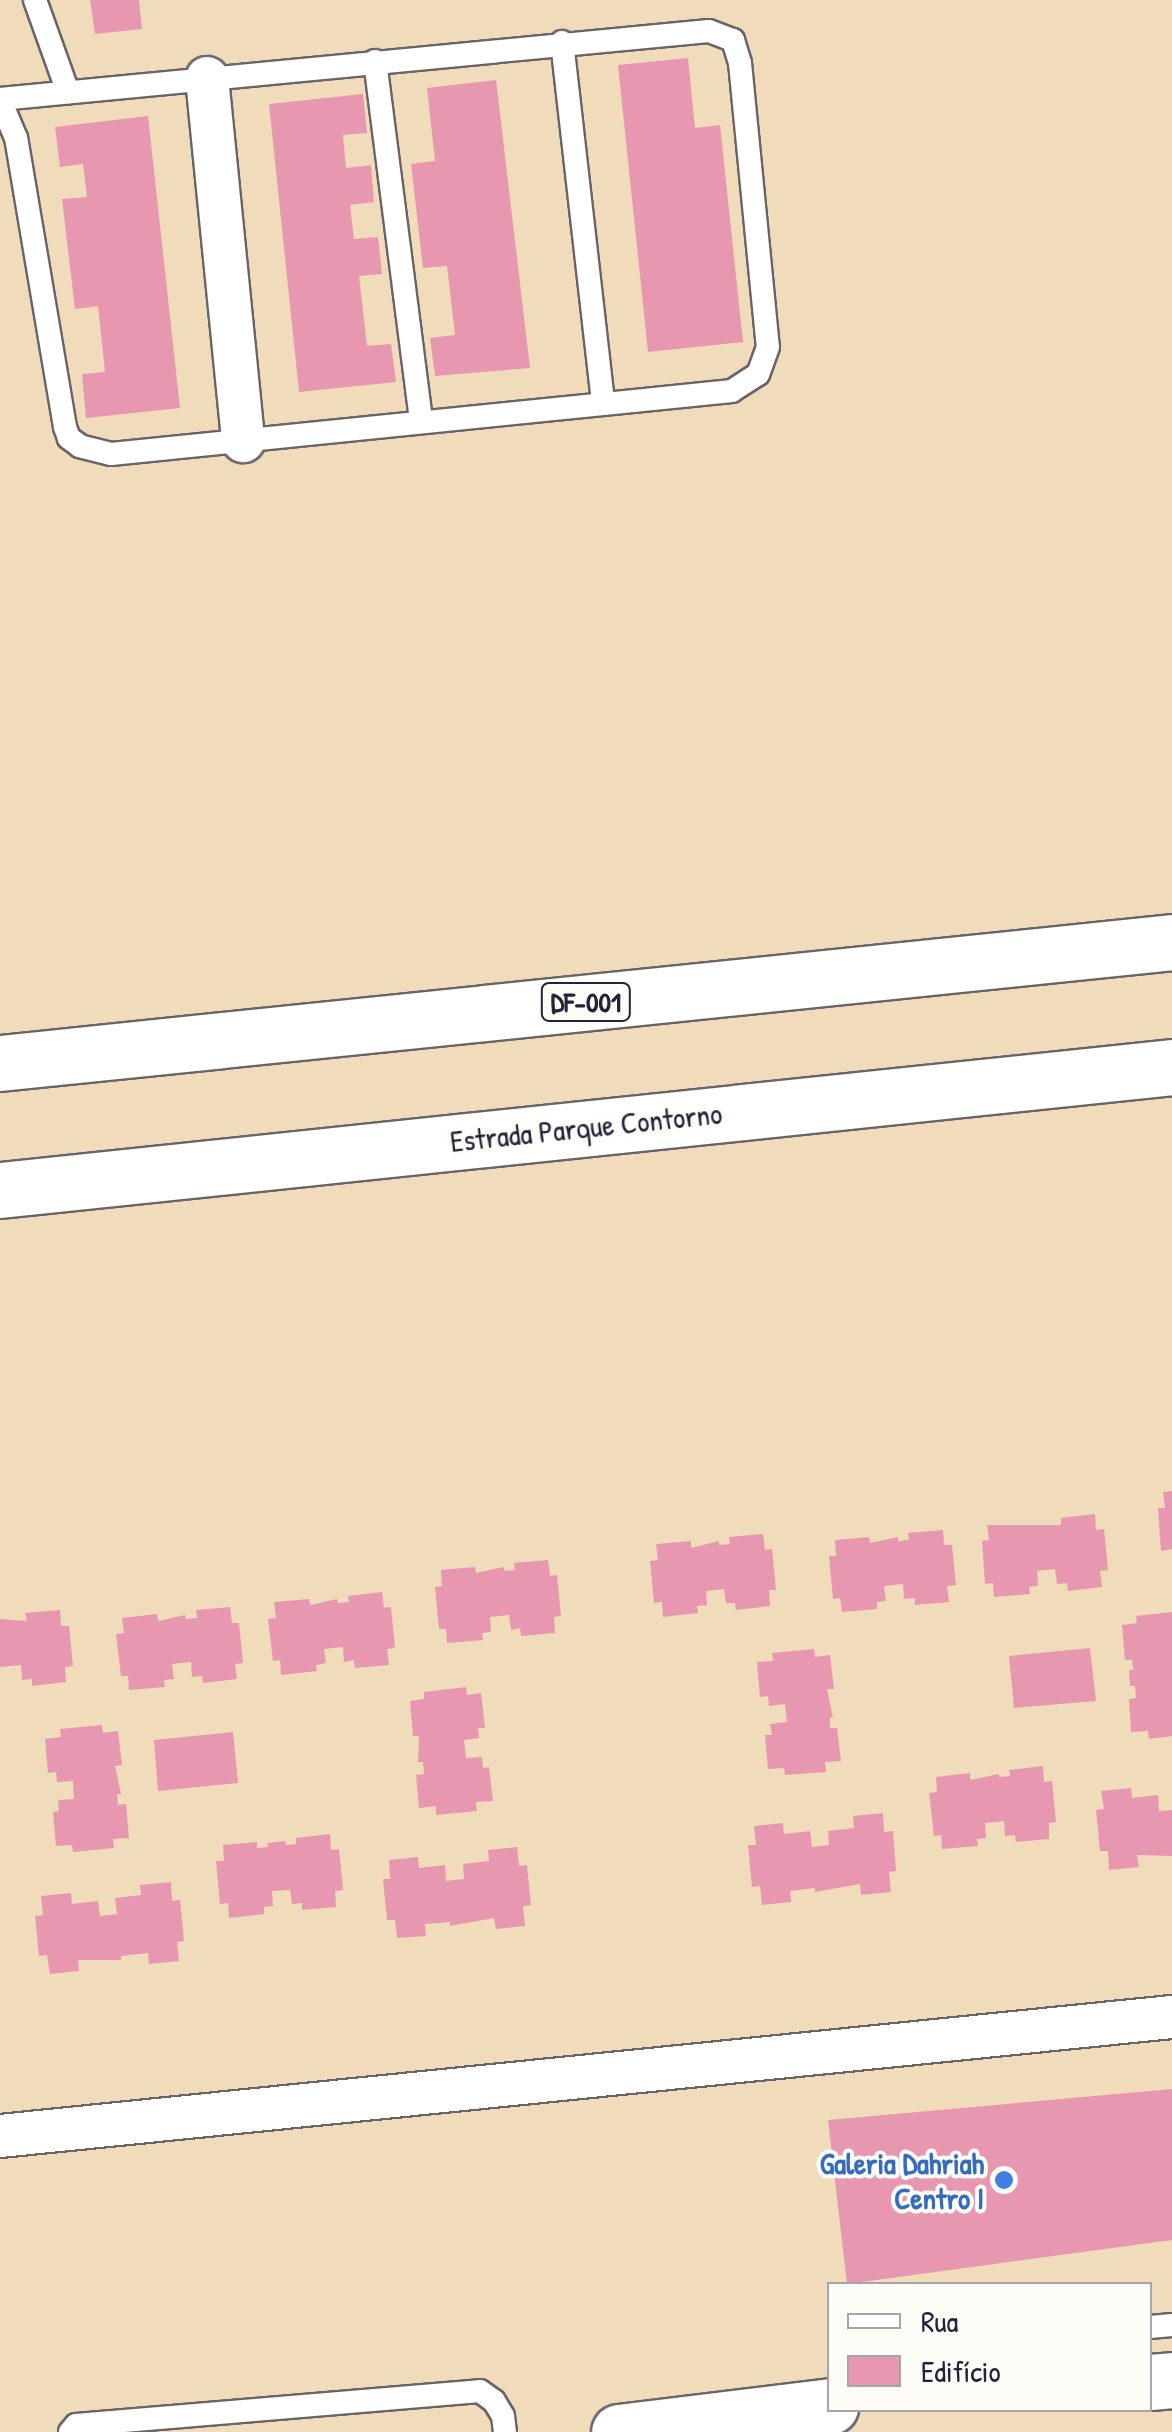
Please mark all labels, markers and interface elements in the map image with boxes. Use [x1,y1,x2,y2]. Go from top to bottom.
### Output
road number: DF-001 [538,979,634,1025]
street label: Estrada Parque Contorno [448,1095,724,1159]
place label: Galeria Dahriah Centro I [820,2145,984,2216]
marker: Galeria Dahriah Centro I [993,2169,1015,2191]
legend [827,2282,1152,2412]
text: Rua [921,2301,958,2341]
text: Edifício [921,2351,1001,2391]

